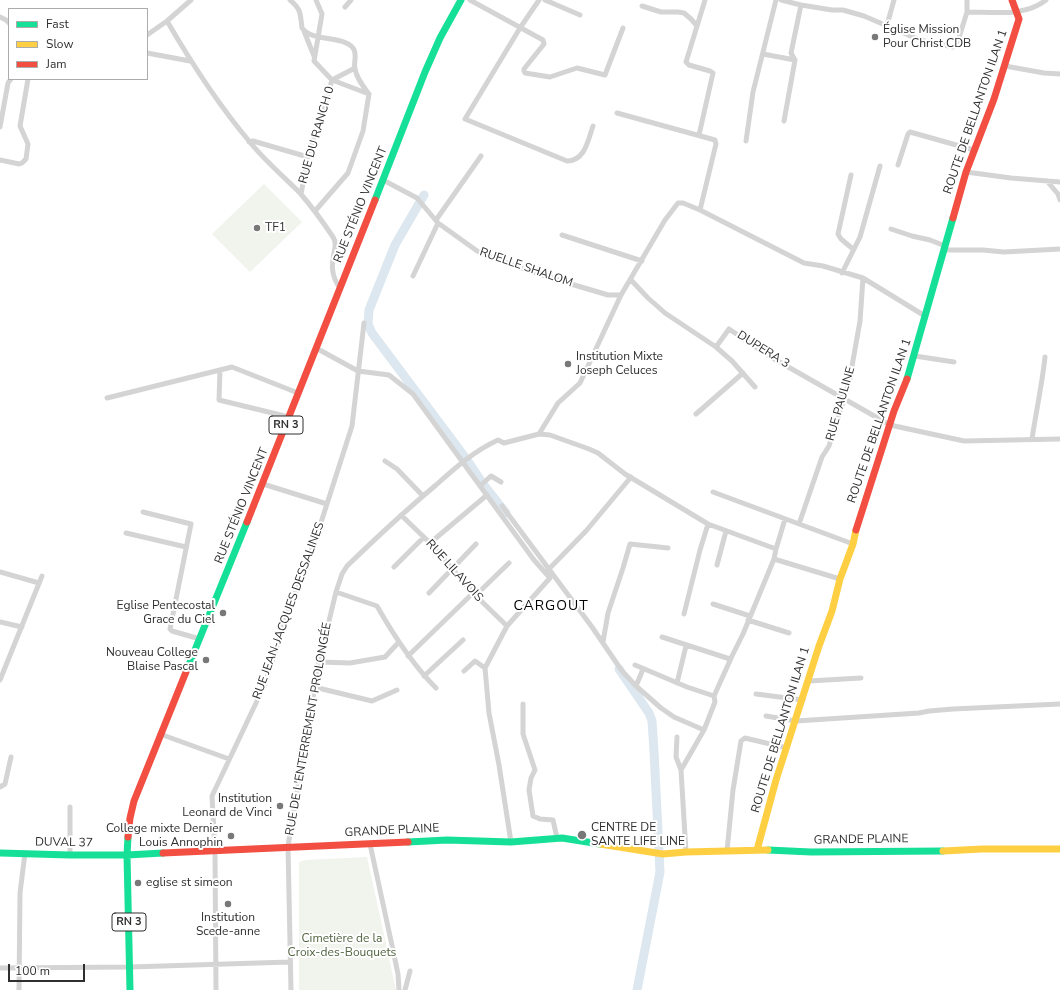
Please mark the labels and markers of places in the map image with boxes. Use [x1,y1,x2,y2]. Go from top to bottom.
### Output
place label: Église Mission Pour Christ CDB [883,23,971,51]
marker: Église Mission Pour Christ CDB [870,32,880,42]
place label: TF1 [265,221,286,235]
marker: TF1 [252,223,262,233]
place label: Institution Mixte Joseph Celuces [576,350,663,378]
marker: Institution Mixte Joseph Celuces [563,359,573,369]
place label: Eglise Pentecostal Grace du Ciel [116,599,215,627]
marker: Eglise Pentecostal Grace du Ciel [218,608,228,618]
place label: Nouveau College Blaise Pascal [106,646,198,674]
marker: Nouveau College Blaise Pascal [201,655,211,665]
place label: Institution Leonard de Vinci [182,792,272,820]
marker: Institution Leonard de Vinci [275,801,285,811]
place label: CENTRE DE SANTE LIFE LINE [591,821,685,849]
place label: College mixte Dernier Louis Annophin [106,822,223,850]
marker: CENTRE DE SANTE LIFE LINE [576,829,588,841]
marker: College mixte Dernier Louis Annophin [226,831,236,841]
place label: eglise st simeon [146,876,233,890]
marker: eglise st simeon [133,878,143,888]
marker: Institution Scede-anne [223,899,233,909]
place label: Institution Scede-anne [196,911,260,939]

